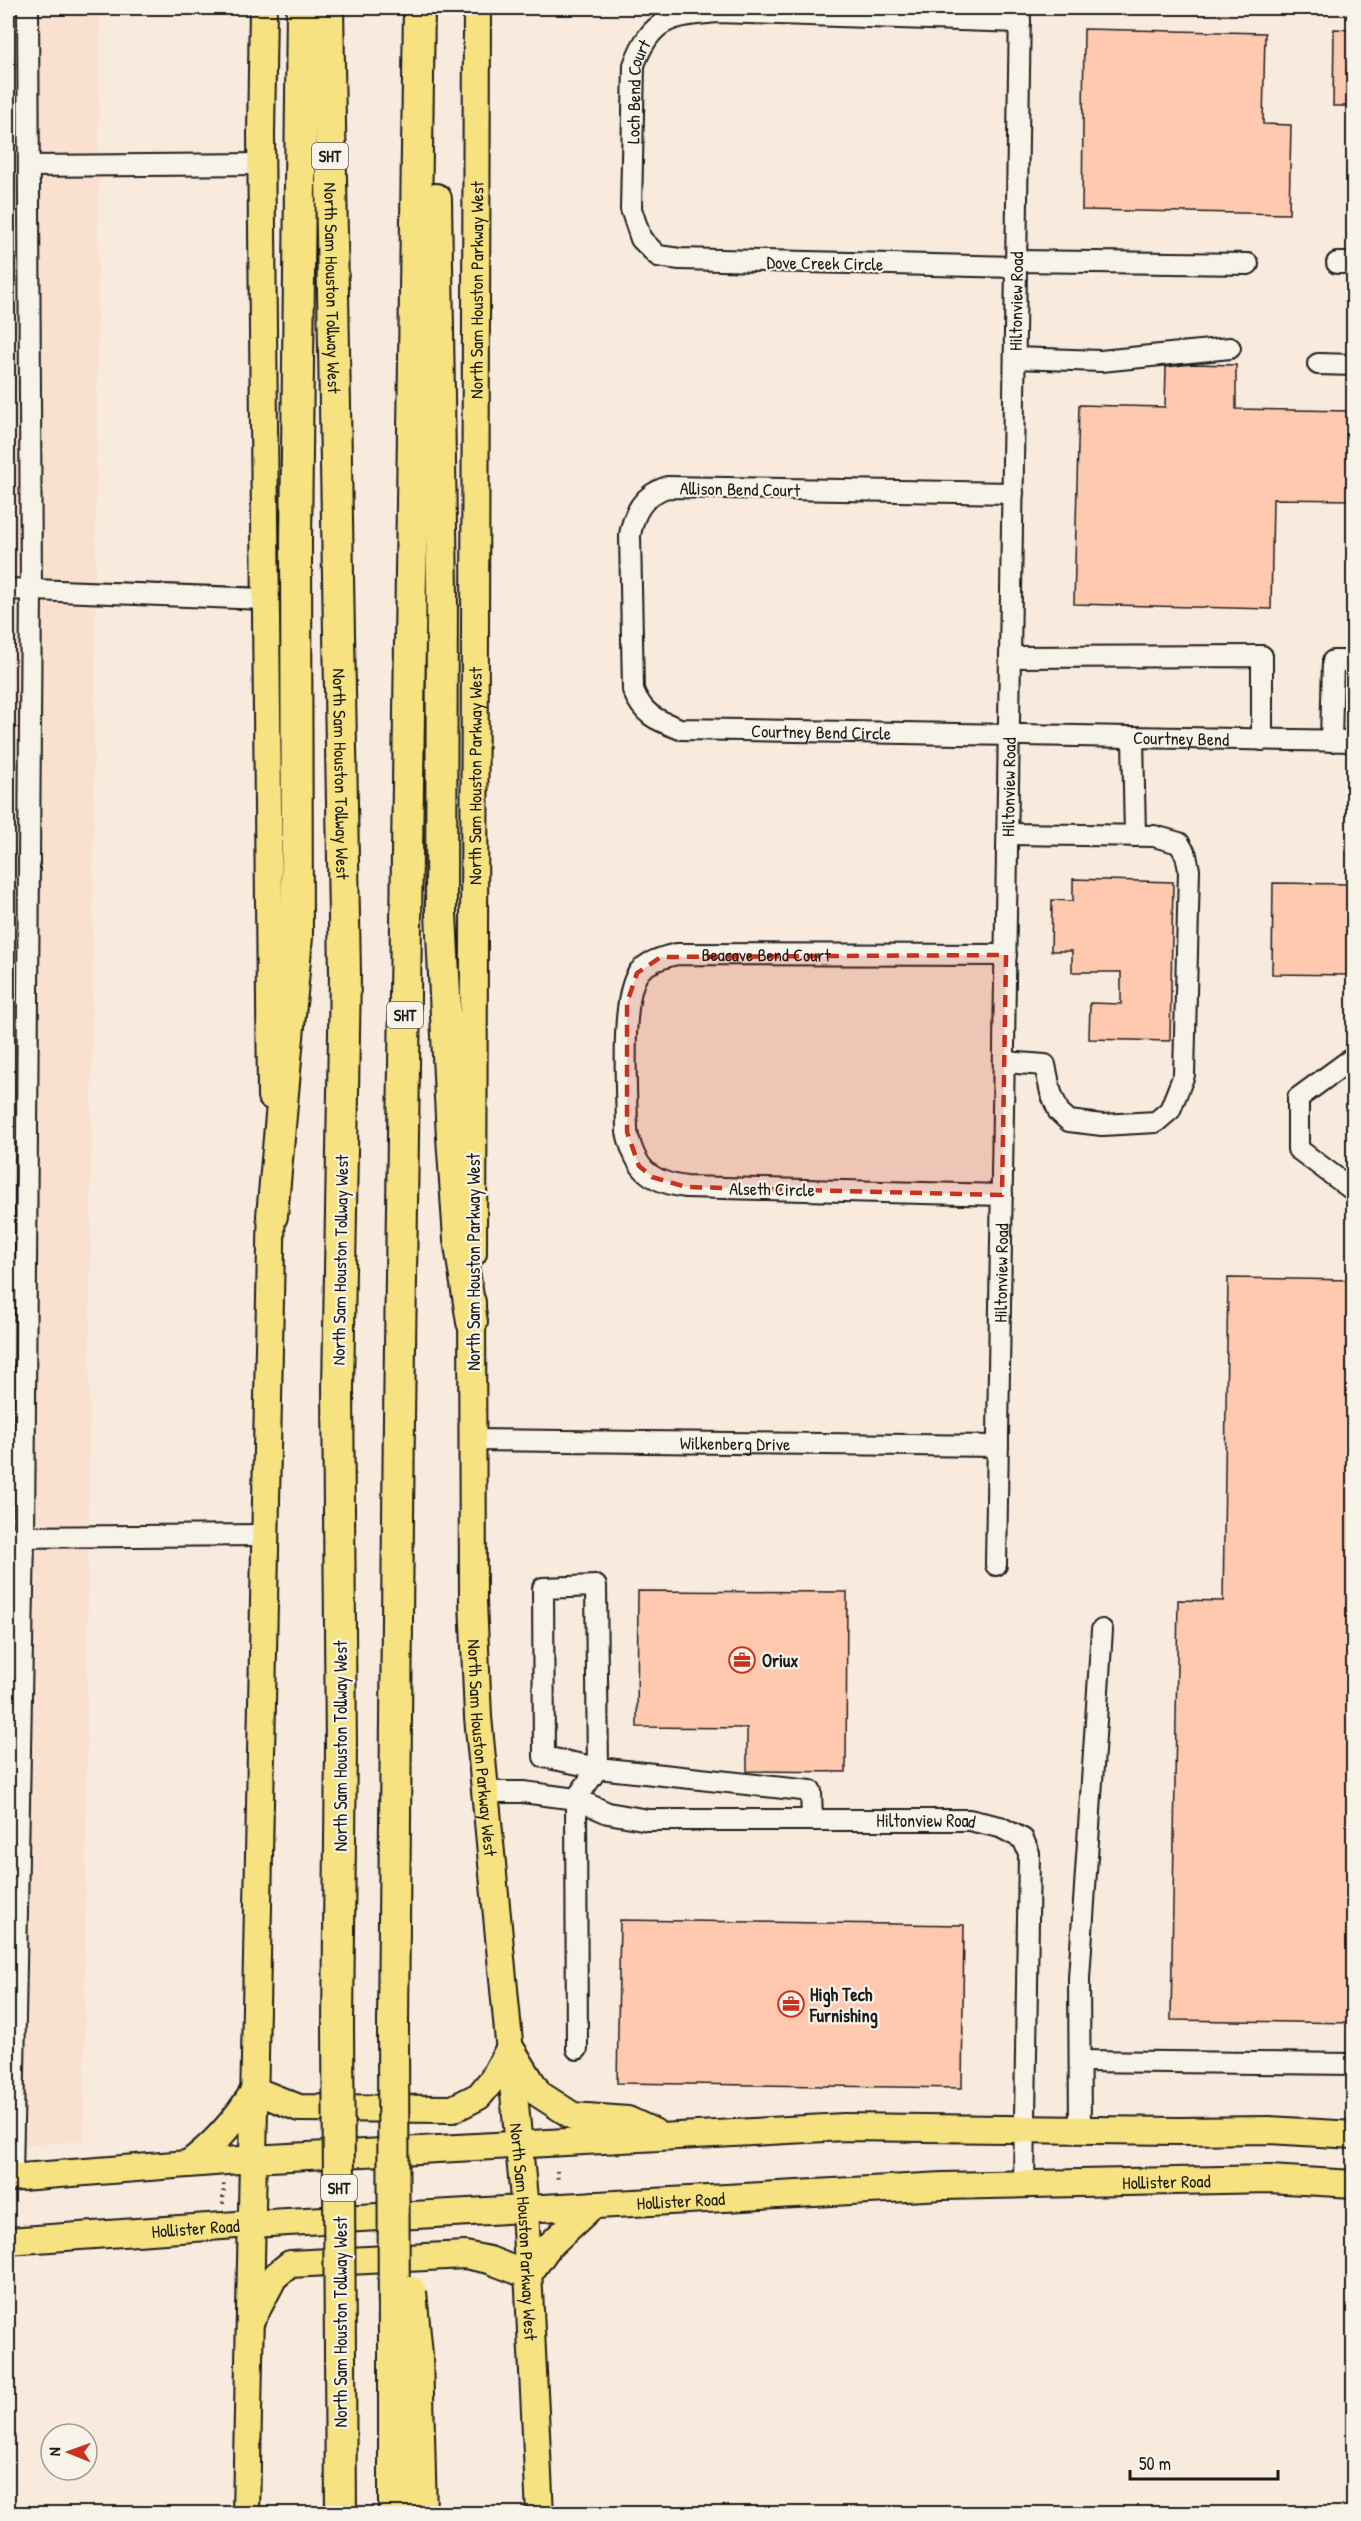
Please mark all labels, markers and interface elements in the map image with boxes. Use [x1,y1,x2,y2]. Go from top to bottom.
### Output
street label: Loch Bend Court [620,34,657,144]
road number: SHT [312,143,348,169]
street label: North Sam Houston Parkway West [463,180,489,399]
street label: North Sam Houston Tollway West [319,182,347,394]
street label: Dove Creek Circle [766,249,884,277]
street label: Hiltonview Road [1002,251,1029,351]
street label: Allison Bend Court [680,475,801,503]
street label: North Sam Houston Parkway West [462,666,487,885]
street label: North Sam Houston Tollway West [327,668,356,880]
street label: Courtney Bend Circle [751,718,891,745]
street label: Courtney Bend [1133,725,1229,751]
street label: Hiltonview Road [995,737,1021,837]
street label: Beacave Bend Court [701,942,831,967]
road number: SHT [387,1002,423,1028]
street label: North Sam Houston Parkway West [461,1152,486,1371]
street label: North Sam Houston Tollway West [326,1154,354,1366]
street label: Alseth Circle [729,1176,815,1202]
street label: Hiltonview Road [987,1223,1014,1323]
street label: Wilkenberg Drive [680,1430,790,1456]
street label: North Sam Houston Parkway West [462,1639,504,1858]
street label: North Sam Houston Tollway West [328,1640,353,1851]
office icon: Oriux [727,1645,757,1675]
place label: Oriux [762,1648,798,1673]
street label: Hiltonview Road [876,1808,978,1834]
place label: High Tech Furnishing [809,1982,878,2029]
office icon: High Tech Furnishing [776,1989,806,2019]
street label: North Sam Houston Parkway West [504,2122,544,2342]
street label: Hollister Road [1122,2168,1211,2195]
road number: SHT [321,2175,357,2201]
street label: Hollister Road [636,2185,726,2215]
street label: Hollister Road [151,2212,241,2243]
street label: North Sam Houston Tollway West [328,2216,353,2427]
north arrow [39,2422,99,2482]
scale bar [1130,2443,1278,2481]
text: N [43,2447,65,2456]
text: 50 m [1139,2451,1171,2476]

